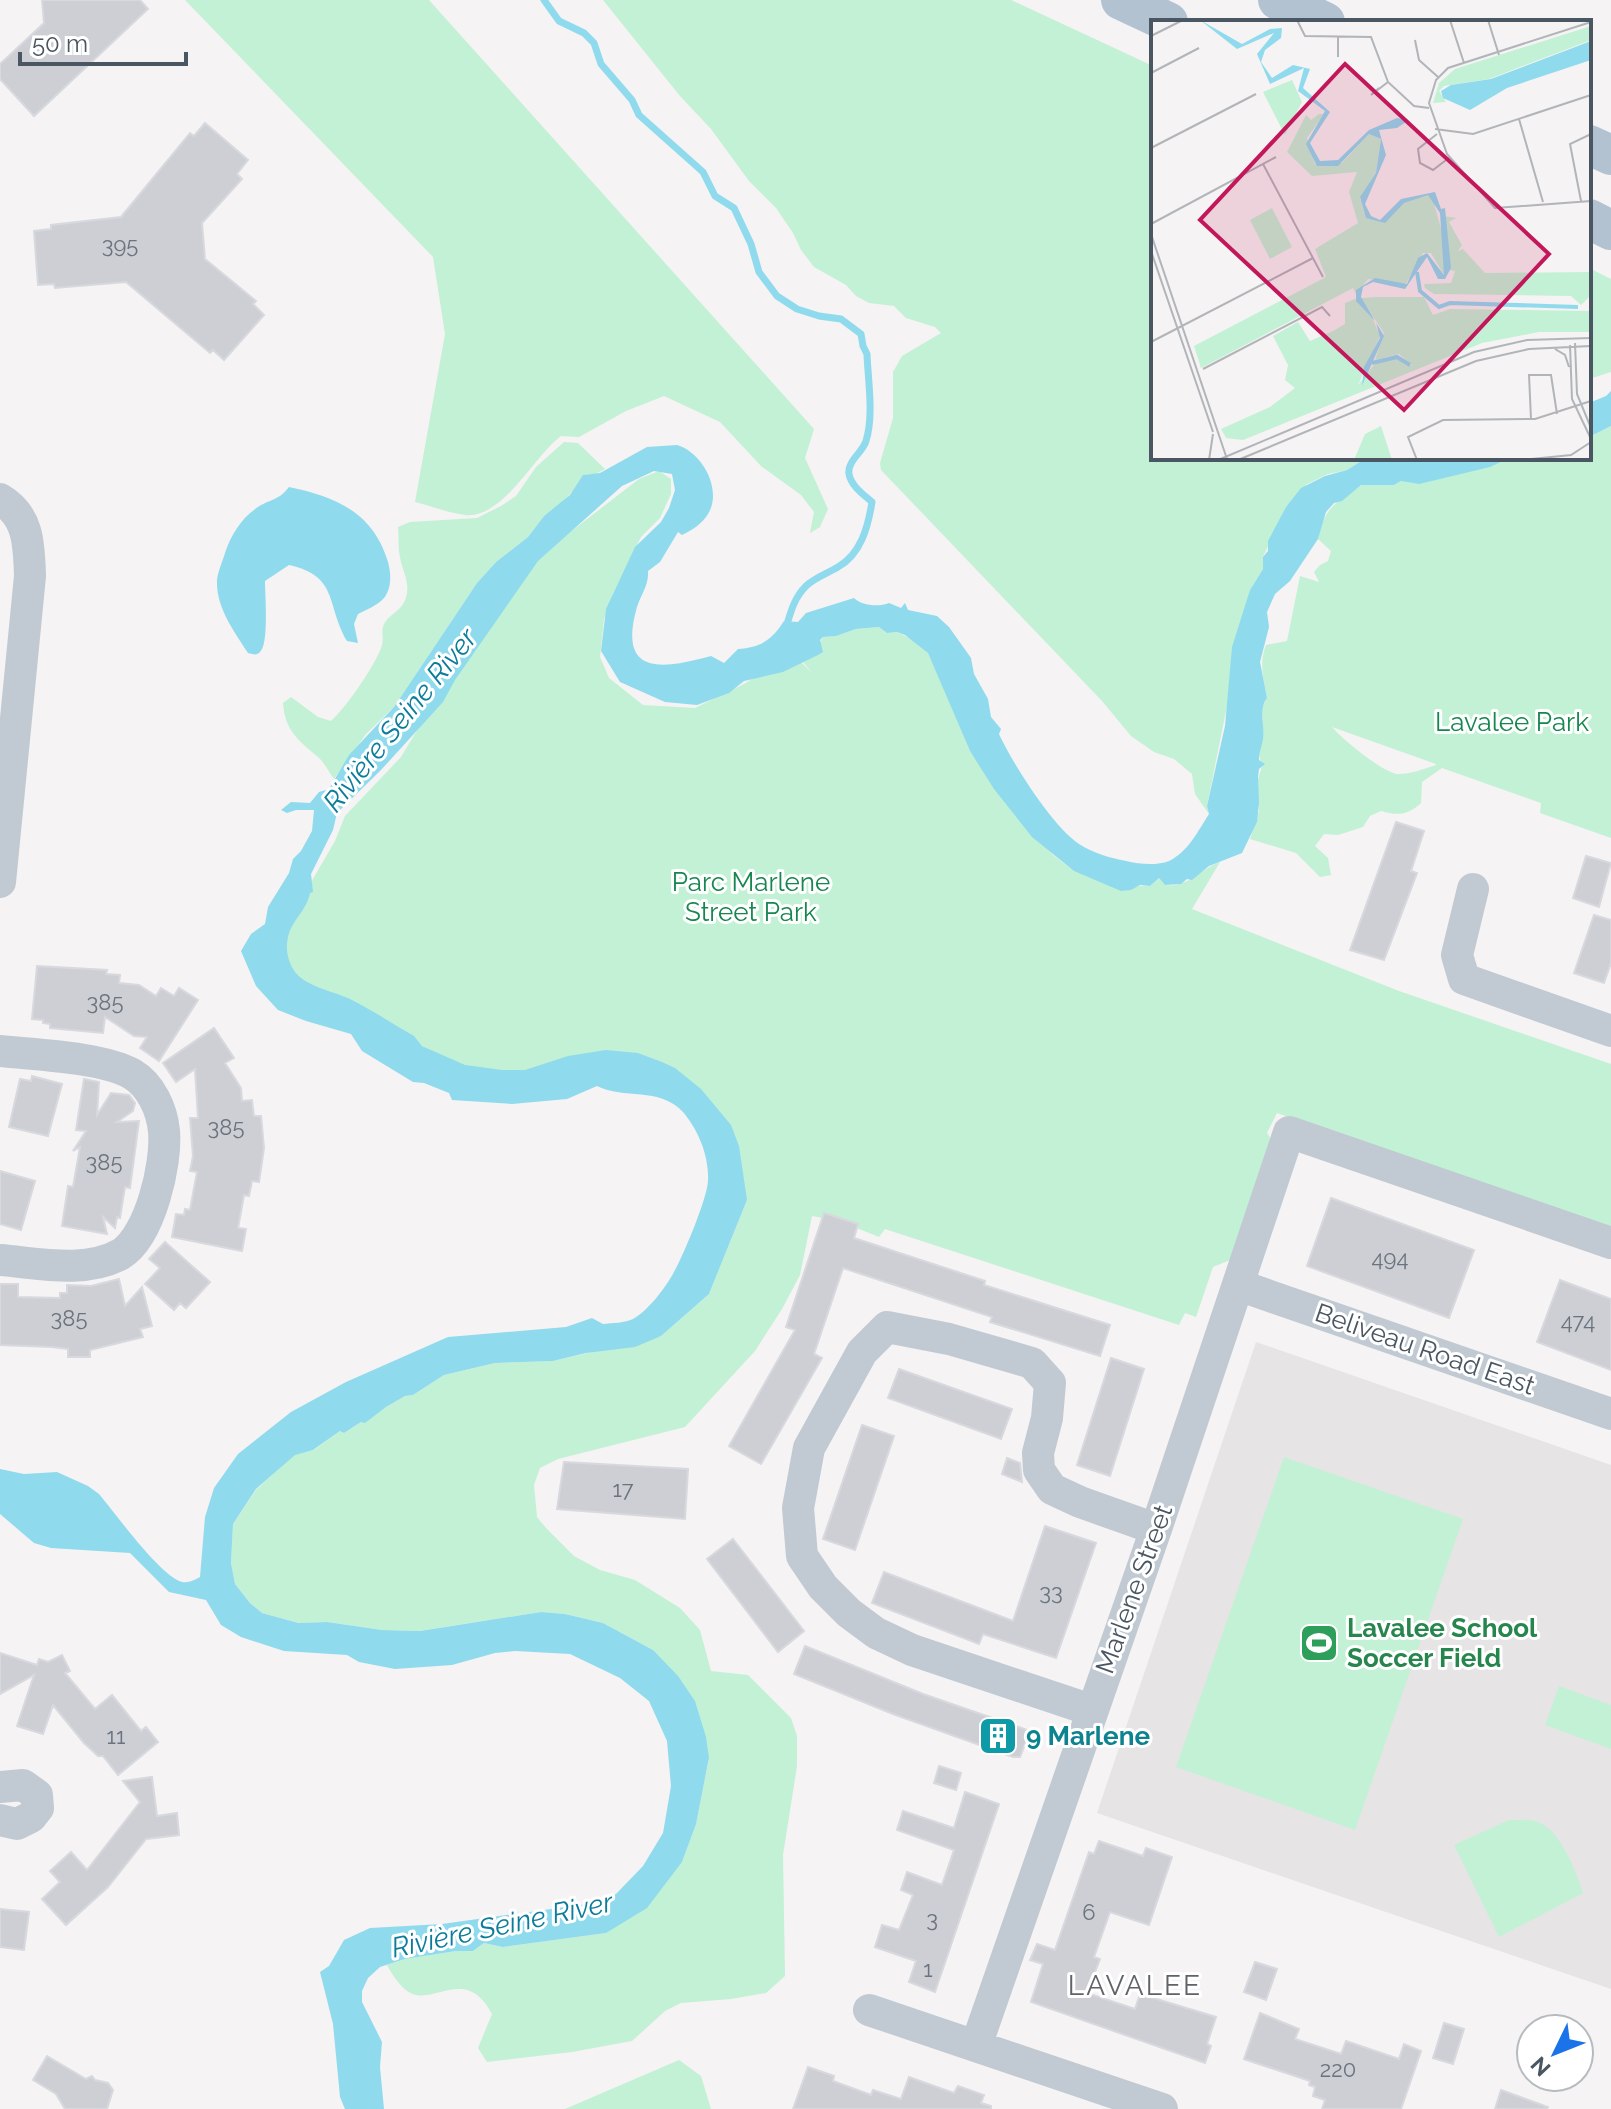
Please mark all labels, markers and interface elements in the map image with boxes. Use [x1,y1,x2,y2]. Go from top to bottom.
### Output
scale bar [20,16,186,66]
inset map [1151,20,1591,460]
text: 50 m [32,29,88,58]
house number: 395 [102,232,138,258]
water label: Rivière Seine River [316,621,485,818]
park label: Lavalee Park [1435,707,1589,737]
park label: Parc Marlene Street Park [672,867,830,927]
house number: 385 [87,989,123,1015]
house number: 385 [208,1114,244,1140]
house number: 385 [86,1149,122,1175]
house number: 494 [1372,1245,1408,1271]
street label: Beliveau Road East [1311,1297,1539,1401]
house number: 385 [51,1305,87,1331]
house number: 474 [1561,1308,1595,1334]
house number: 17 [612,1476,634,1502]
street label: Marlene Street [1090,1500,1179,1677]
house number: 33 [1039,1579,1063,1605]
place label: Lavalee School Soccer Field [1347,1613,1538,1673]
sports icon: Lavalee School Soccer Field [1298,1622,1340,1664]
building icon: 9 Marlene [977,1715,1019,1757]
place label: 9 Marlene [1026,1721,1150,1751]
house number: 11 [107,1723,125,1749]
water label: Rivière Seine River [388,1885,617,1965]
house number: 6 [1082,1899,1096,1925]
house number: 3 [926,1906,938,1932]
house number: 1 [923,1956,933,1982]
district label: LAVALEE [1068,1969,1202,2002]
north arrow [1515,2013,1595,2093]
text: N [1525,2052,1556,2082]
house number: 220 [1320,2056,1356,2082]

